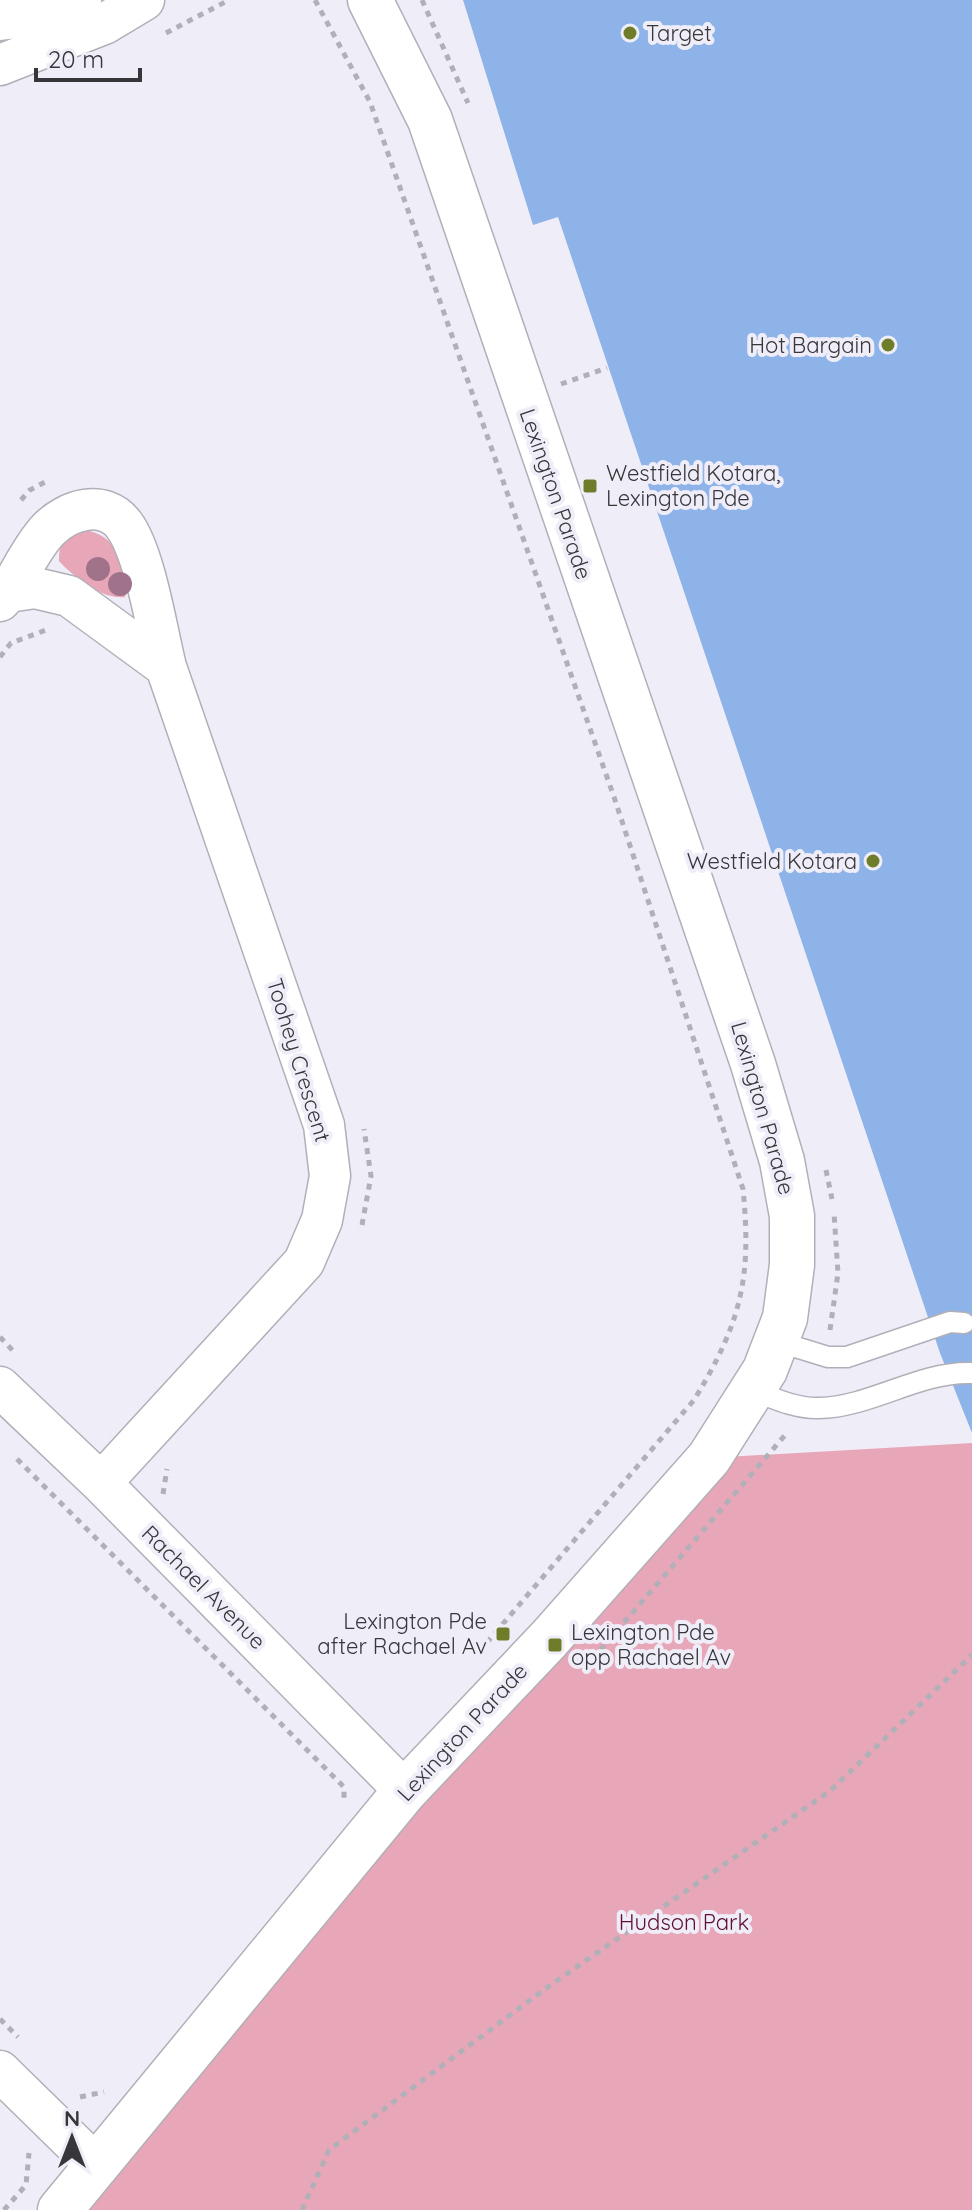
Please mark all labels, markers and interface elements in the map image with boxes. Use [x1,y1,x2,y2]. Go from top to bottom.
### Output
place label: Target [646,19,712,47]
marker: Target [621,24,639,42]
scale bar [36,32,140,82]
text: 20 m [48,44,104,74]
place label: Hot Bargain [749,331,872,359]
marker: Hot Bargain [879,336,897,354]
street label: Lexington Parade [514,405,598,583]
place label: Westfield Kotara, Lexington Pde [606,459,781,512]
marker: Westfield Kotara, Lexington Pde [581,477,599,495]
place label: Westfield Kotara [687,847,857,875]
marker: Westfield Kotara [864,852,882,870]
street label: Toohey Crescent [261,975,337,1145]
street label: Lexington Parade [725,1018,801,1198]
street label: Rachael Avenue [136,1519,272,1655]
place label: Lexington Pde after Rachael Av [317,1607,487,1660]
place label: Lexington Pde opp Rachael Av [571,1618,731,1671]
marker: Lexington Pde after Rachael Av [494,1625,512,1643]
marker: Lexington Pde opp Rachael Av [546,1636,564,1654]
street label: Lexington Parade [391,1657,533,1807]
park label: Hudson Park [619,1908,749,1936]
north arrow [32,2098,112,2178]
text: N [64,2104,80,2132]

